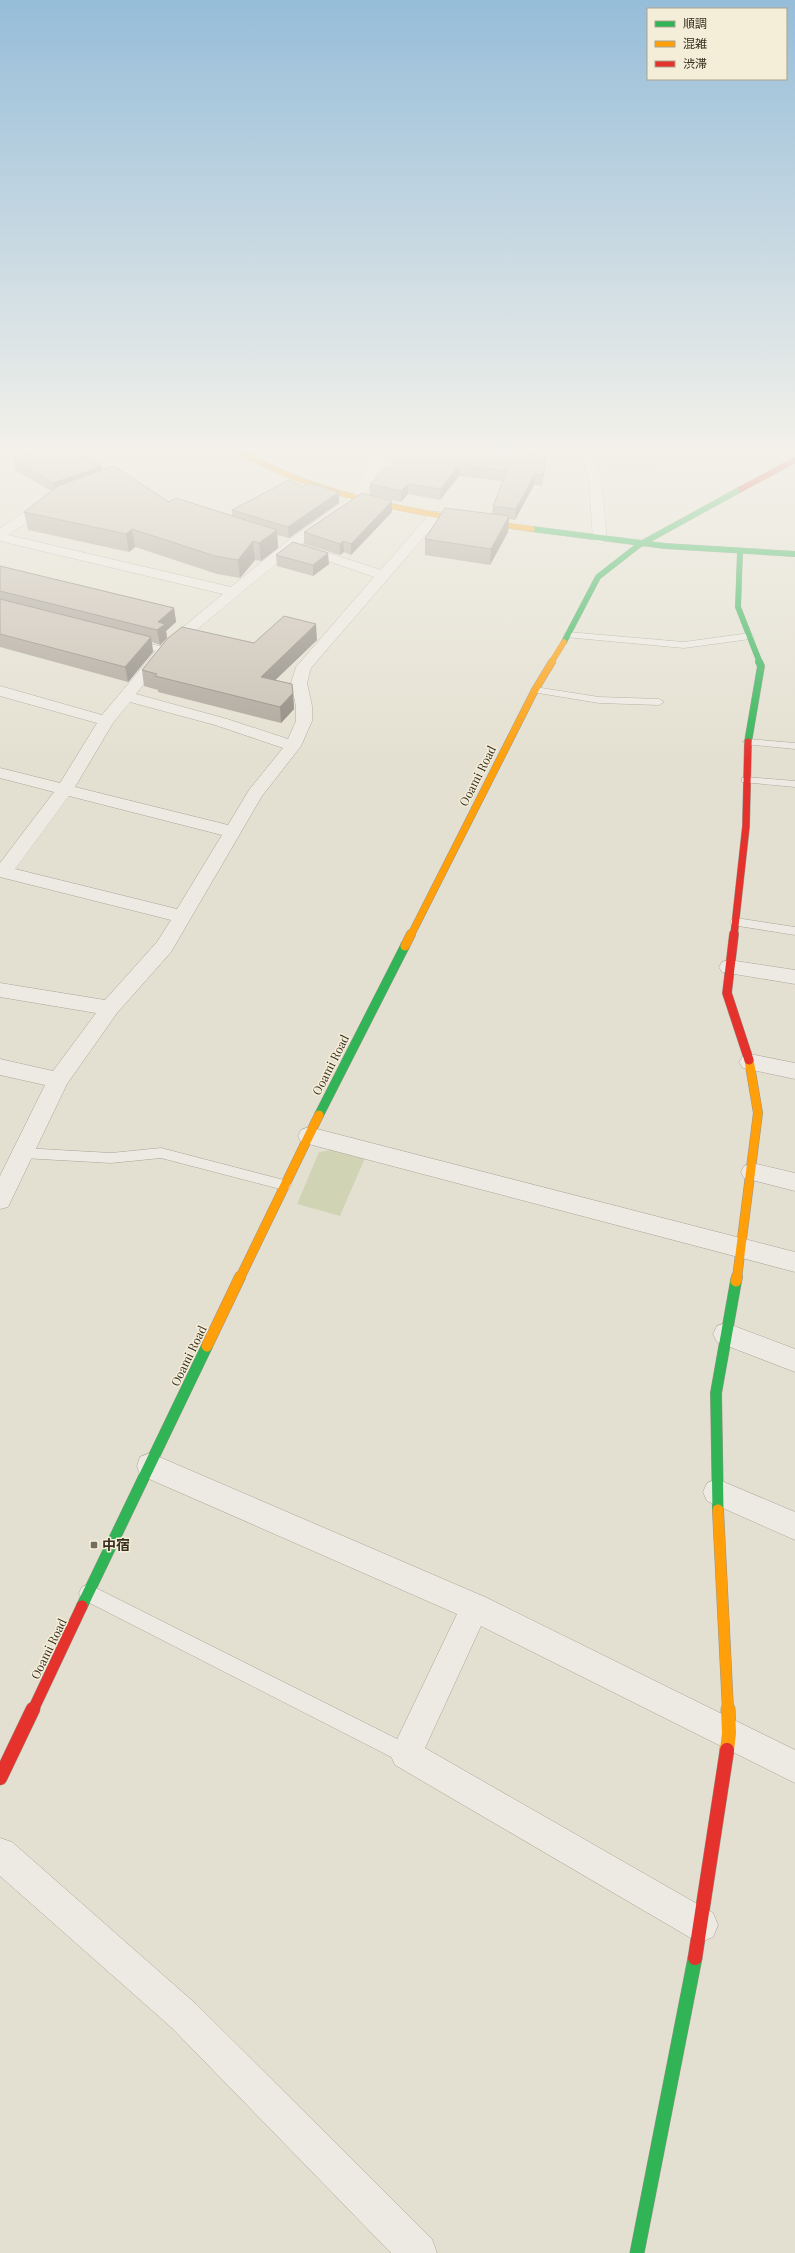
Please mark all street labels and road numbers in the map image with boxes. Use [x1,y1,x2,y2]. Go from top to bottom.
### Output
street label: Ooami Road [455,743,499,809]
street label: Ooami Road [308,1032,352,1098]
street label: Ooami Road [166,1322,210,1389]
street label: Ooami Road [26,1615,70,1682]

